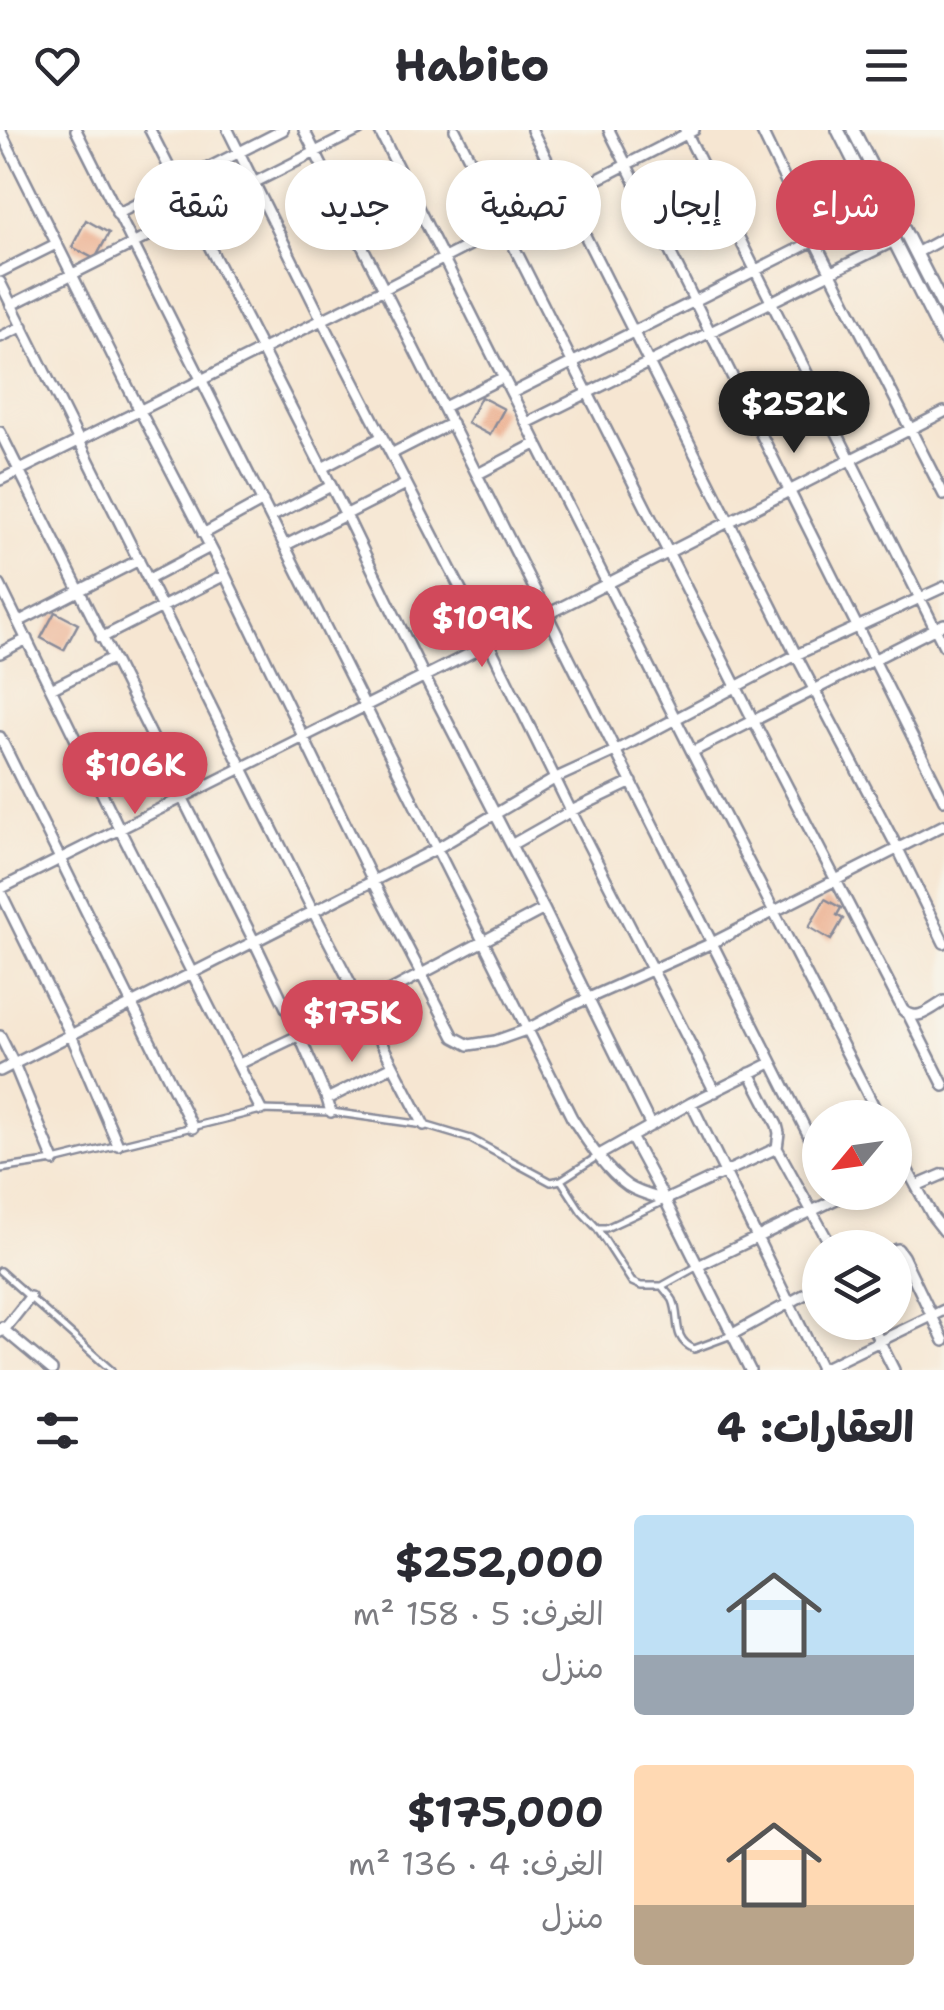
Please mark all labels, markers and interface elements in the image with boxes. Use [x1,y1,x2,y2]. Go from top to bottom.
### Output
text: Habito [394,35,550,95]
icon: heart [30,38,85,93]
icon: menu [859,38,914,93]
chip: شقة [134,160,265,250]
chip: جديد [285,160,426,250]
chip: تصفية [446,160,601,250]
chip: إيجار [621,160,756,250]
chip: شراء [776,160,915,250]
pin: $252K [724,371,864,456]
text: $252K [741,382,847,425]
pin: $109K [412,585,552,670]
text: $109K [432,596,532,639]
pin: $106K [65,732,205,817]
text: $106K [85,743,185,786]
pin: $175K [282,980,422,1065]
text: $175K [303,991,401,1034]
north arrow [802,1100,912,1210]
map controls [802,1100,912,1340]
button: layers [802,1230,912,1340]
text: العقارات: 4 [716,1399,914,1455]
icon: filters [30,1403,85,1458]
text: $252,000 [394,1534,604,1590]
icon: home [714,1555,834,1675]
text: الغرف: 5 · 158 m² [353,1592,604,1635]
text: منزل [541,1645,604,1688]
text: $175,000 [407,1784,604,1840]
icon: home [714,1805,834,1925]
text: الغرف: 4 · 136 m² [348,1842,604,1885]
text: منزل [541,1895,604,1938]

